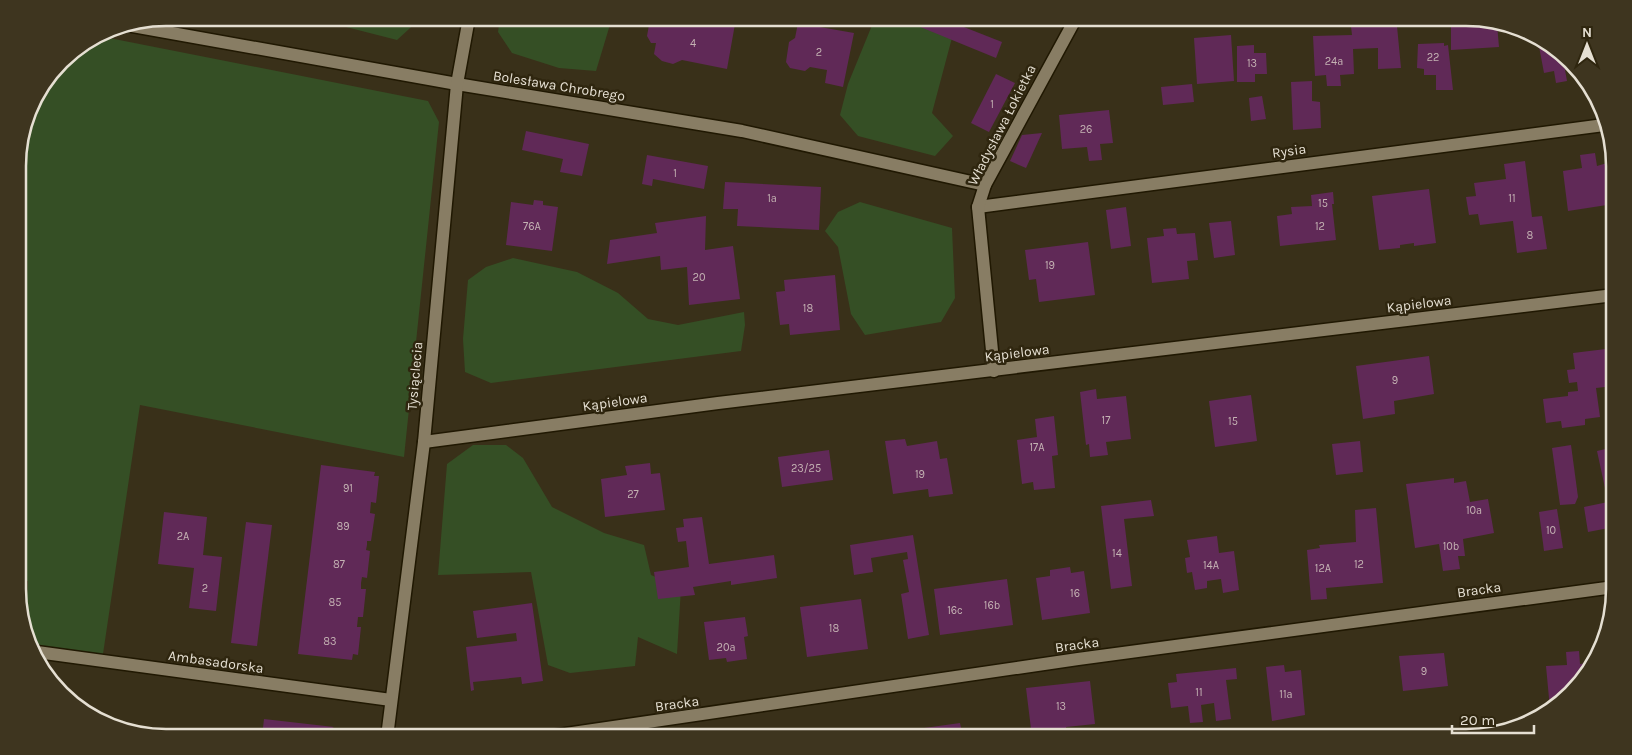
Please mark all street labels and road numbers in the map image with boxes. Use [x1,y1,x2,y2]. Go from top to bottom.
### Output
street label: Władysława Łokietka [964,62,1040,188]
street label: Bolesława Chrobrego [492,67,626,105]
street label: Rysia [1271,140,1307,162]
street label: Kąpielowa [1386,292,1452,316]
street label: Tysiąclecia [404,341,426,411]
street label: Kąpielowa [984,341,1050,365]
street label: Kąpielowa [582,389,648,415]
street label: Bracka [1456,579,1502,601]
street label: Bracka [1054,634,1100,656]
street label: Ambasadorska [167,647,265,677]
street label: Bracka [654,693,700,715]

